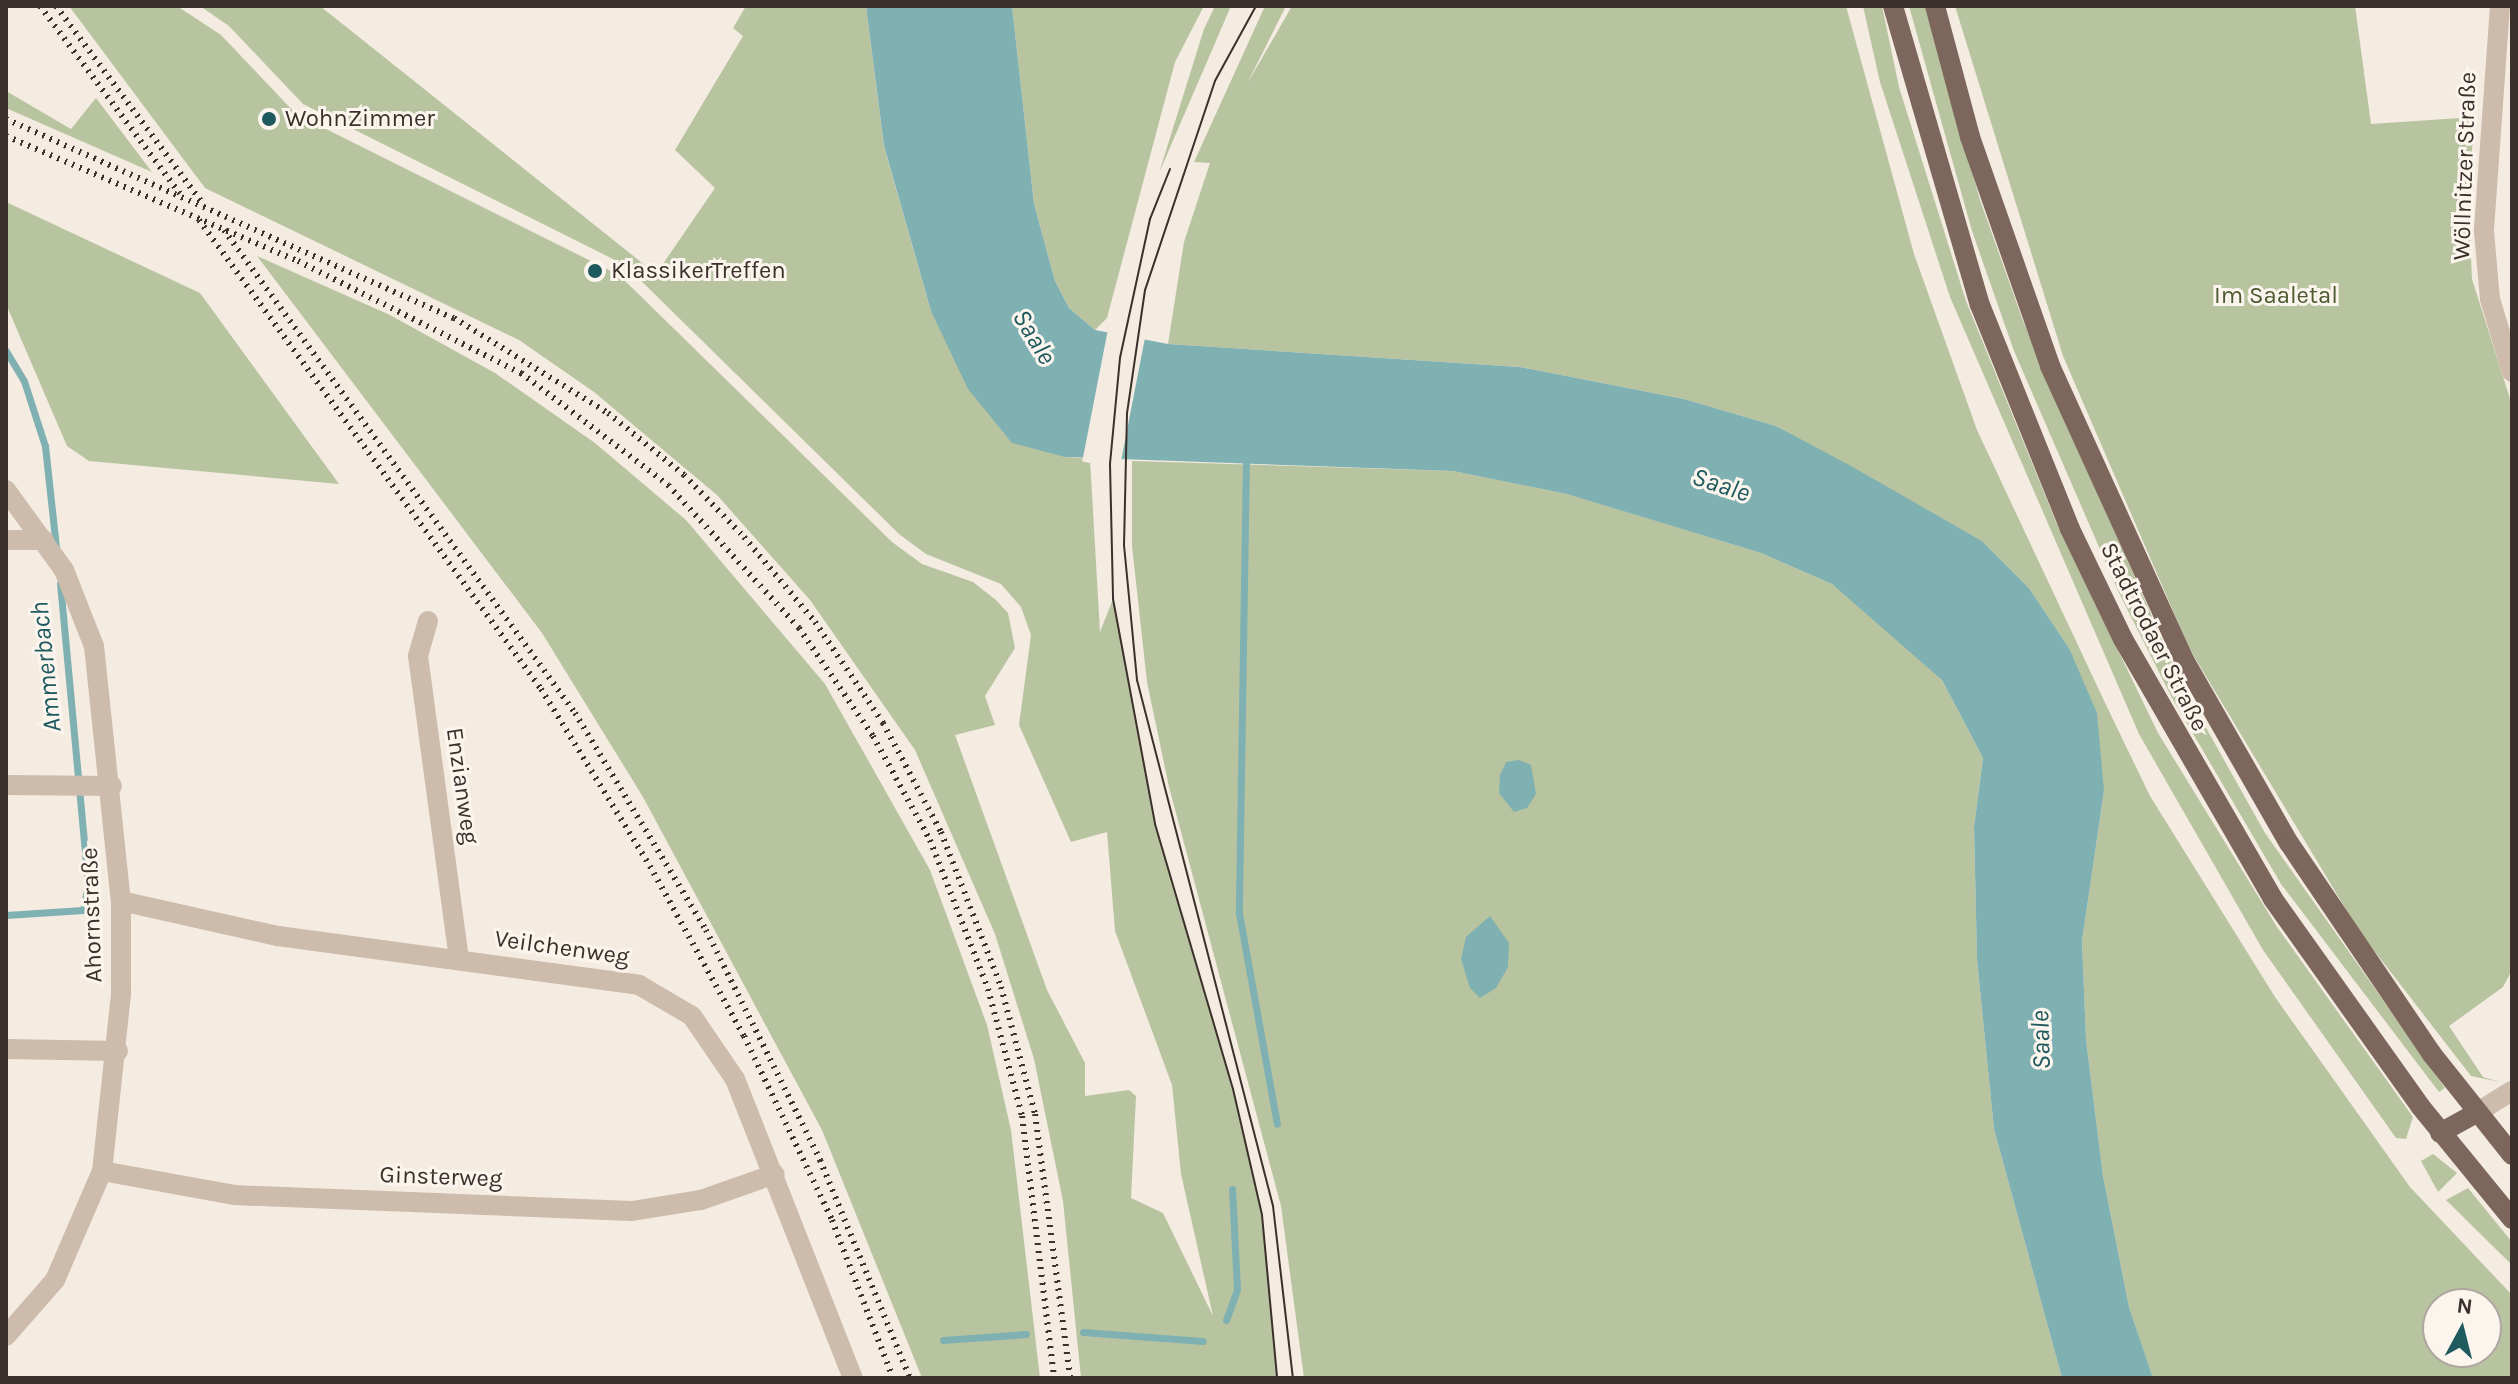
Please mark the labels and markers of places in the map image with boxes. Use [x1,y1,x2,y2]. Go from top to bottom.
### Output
place label: WohnZimmer [285,105,435,133]
marker: WohnZimmer [260,110,278,128]
place label: KlassikerTreffen [611,257,786,285]
marker: KlassikerTreffen [586,262,604,280]

